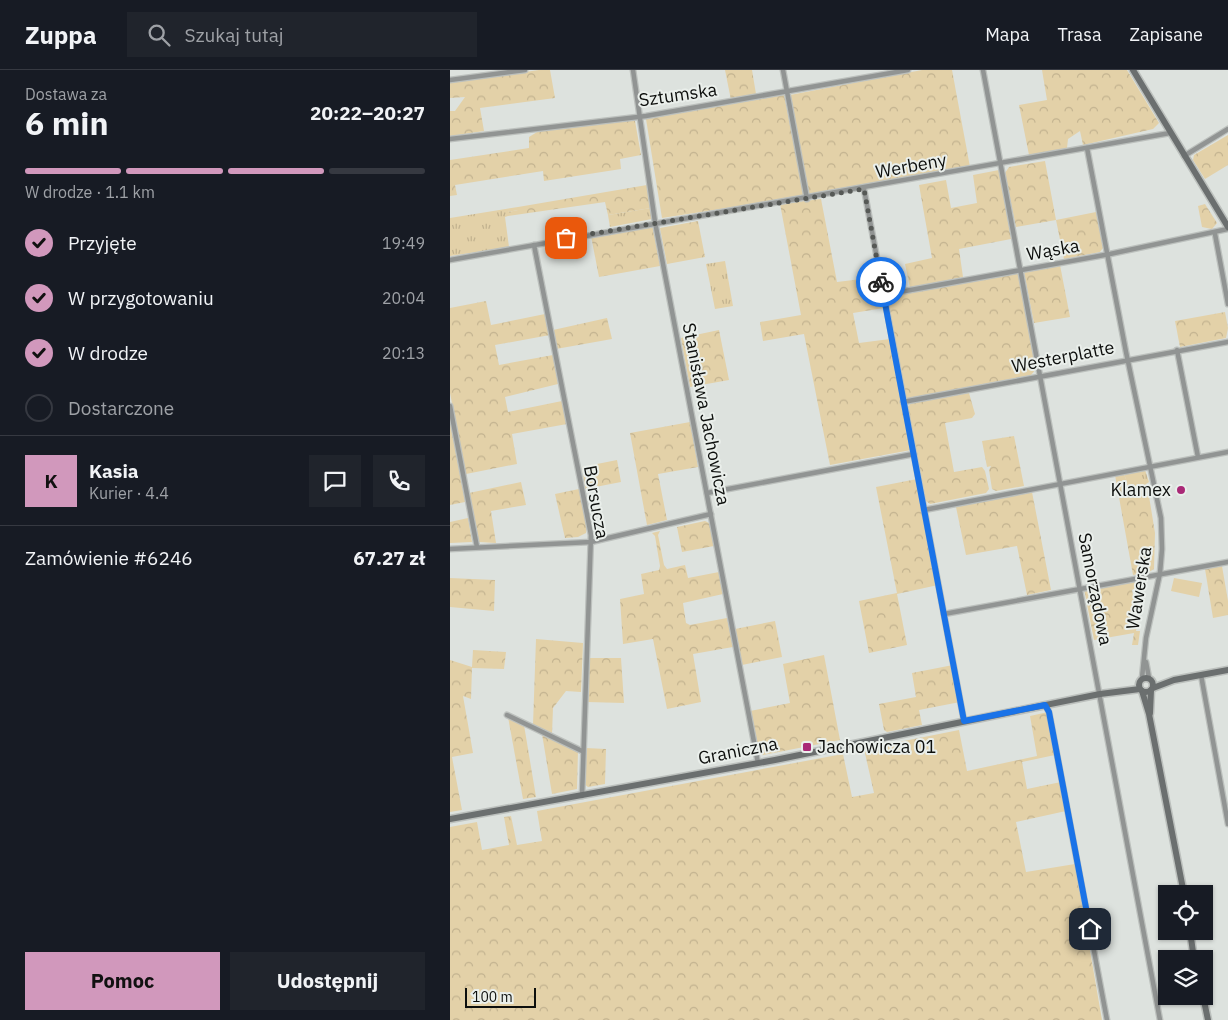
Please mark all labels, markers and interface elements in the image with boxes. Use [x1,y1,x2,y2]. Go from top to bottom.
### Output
search box [127,12,477,57]
text: Zuppa [25,19,97,51]
icon: search [145,21,173,49]
text: Szukaj tutaj [185,23,284,47]
text: Mapa [985,23,1030,46]
text: Trasa [1058,23,1102,46]
text: Zapisane [1130,23,1203,46]
street label: Sztumska [637,78,719,111]
text: Dostawa za [25,84,107,104]
text: 20:22–20:27 [310,101,425,125]
text: 6 min [25,102,109,144]
street label: Werbeny [874,148,948,183]
text: W drodze · 1.1 km [25,182,155,202]
pin [545,217,587,259]
icon: bag [552,224,580,252]
icon: check [25,229,53,257]
text: Przyjęte [68,231,137,255]
text: 19:49 [382,233,425,253]
street label: Wąska [1025,233,1082,265]
courier [856,257,906,307]
icon: bike [867,268,895,296]
icon: check [25,284,53,312]
text: W przygotowaniu [68,286,214,310]
text: 20:04 [382,288,425,308]
street label: Stanisława Jachowicza [678,321,736,507]
street label: Westerplatte [1010,335,1116,378]
icon: check [25,339,53,367]
text: W drodze [68,341,148,365]
text: 20:13 [382,343,425,363]
text: Dostarczone [68,396,174,420]
button: chat [309,455,361,507]
button: phone [373,455,425,507]
text: Kasia [89,459,139,483]
street label: Borsucza [579,463,614,541]
text: K [44,469,58,493]
place label: Klamex [1111,478,1171,501]
text: Kurier · 4.4 [89,483,169,503]
marker: Klamex [1175,484,1187,496]
street label: Samorządowa [1073,531,1118,647]
street label: Wawerska [1121,545,1156,631]
text: Zamówienie #6246 [25,546,193,570]
text: 67.27 zł [353,546,425,570]
street label: Graniczna [696,731,780,769]
place label: Jachowicza 01 [817,735,936,758]
marker: Jachowicza 01 [801,741,813,753]
map controls [1158,885,1213,1005]
button: locate [1158,885,1213,940]
pin [1069,908,1111,950]
icon: home [1076,915,1104,943]
button: layers [1158,950,1213,1005]
button: Pomoc [25,952,220,1010]
button: Udostępnij [230,952,425,1010]
scale bar [465,985,536,1008]
text: 100 m [472,988,513,1006]

